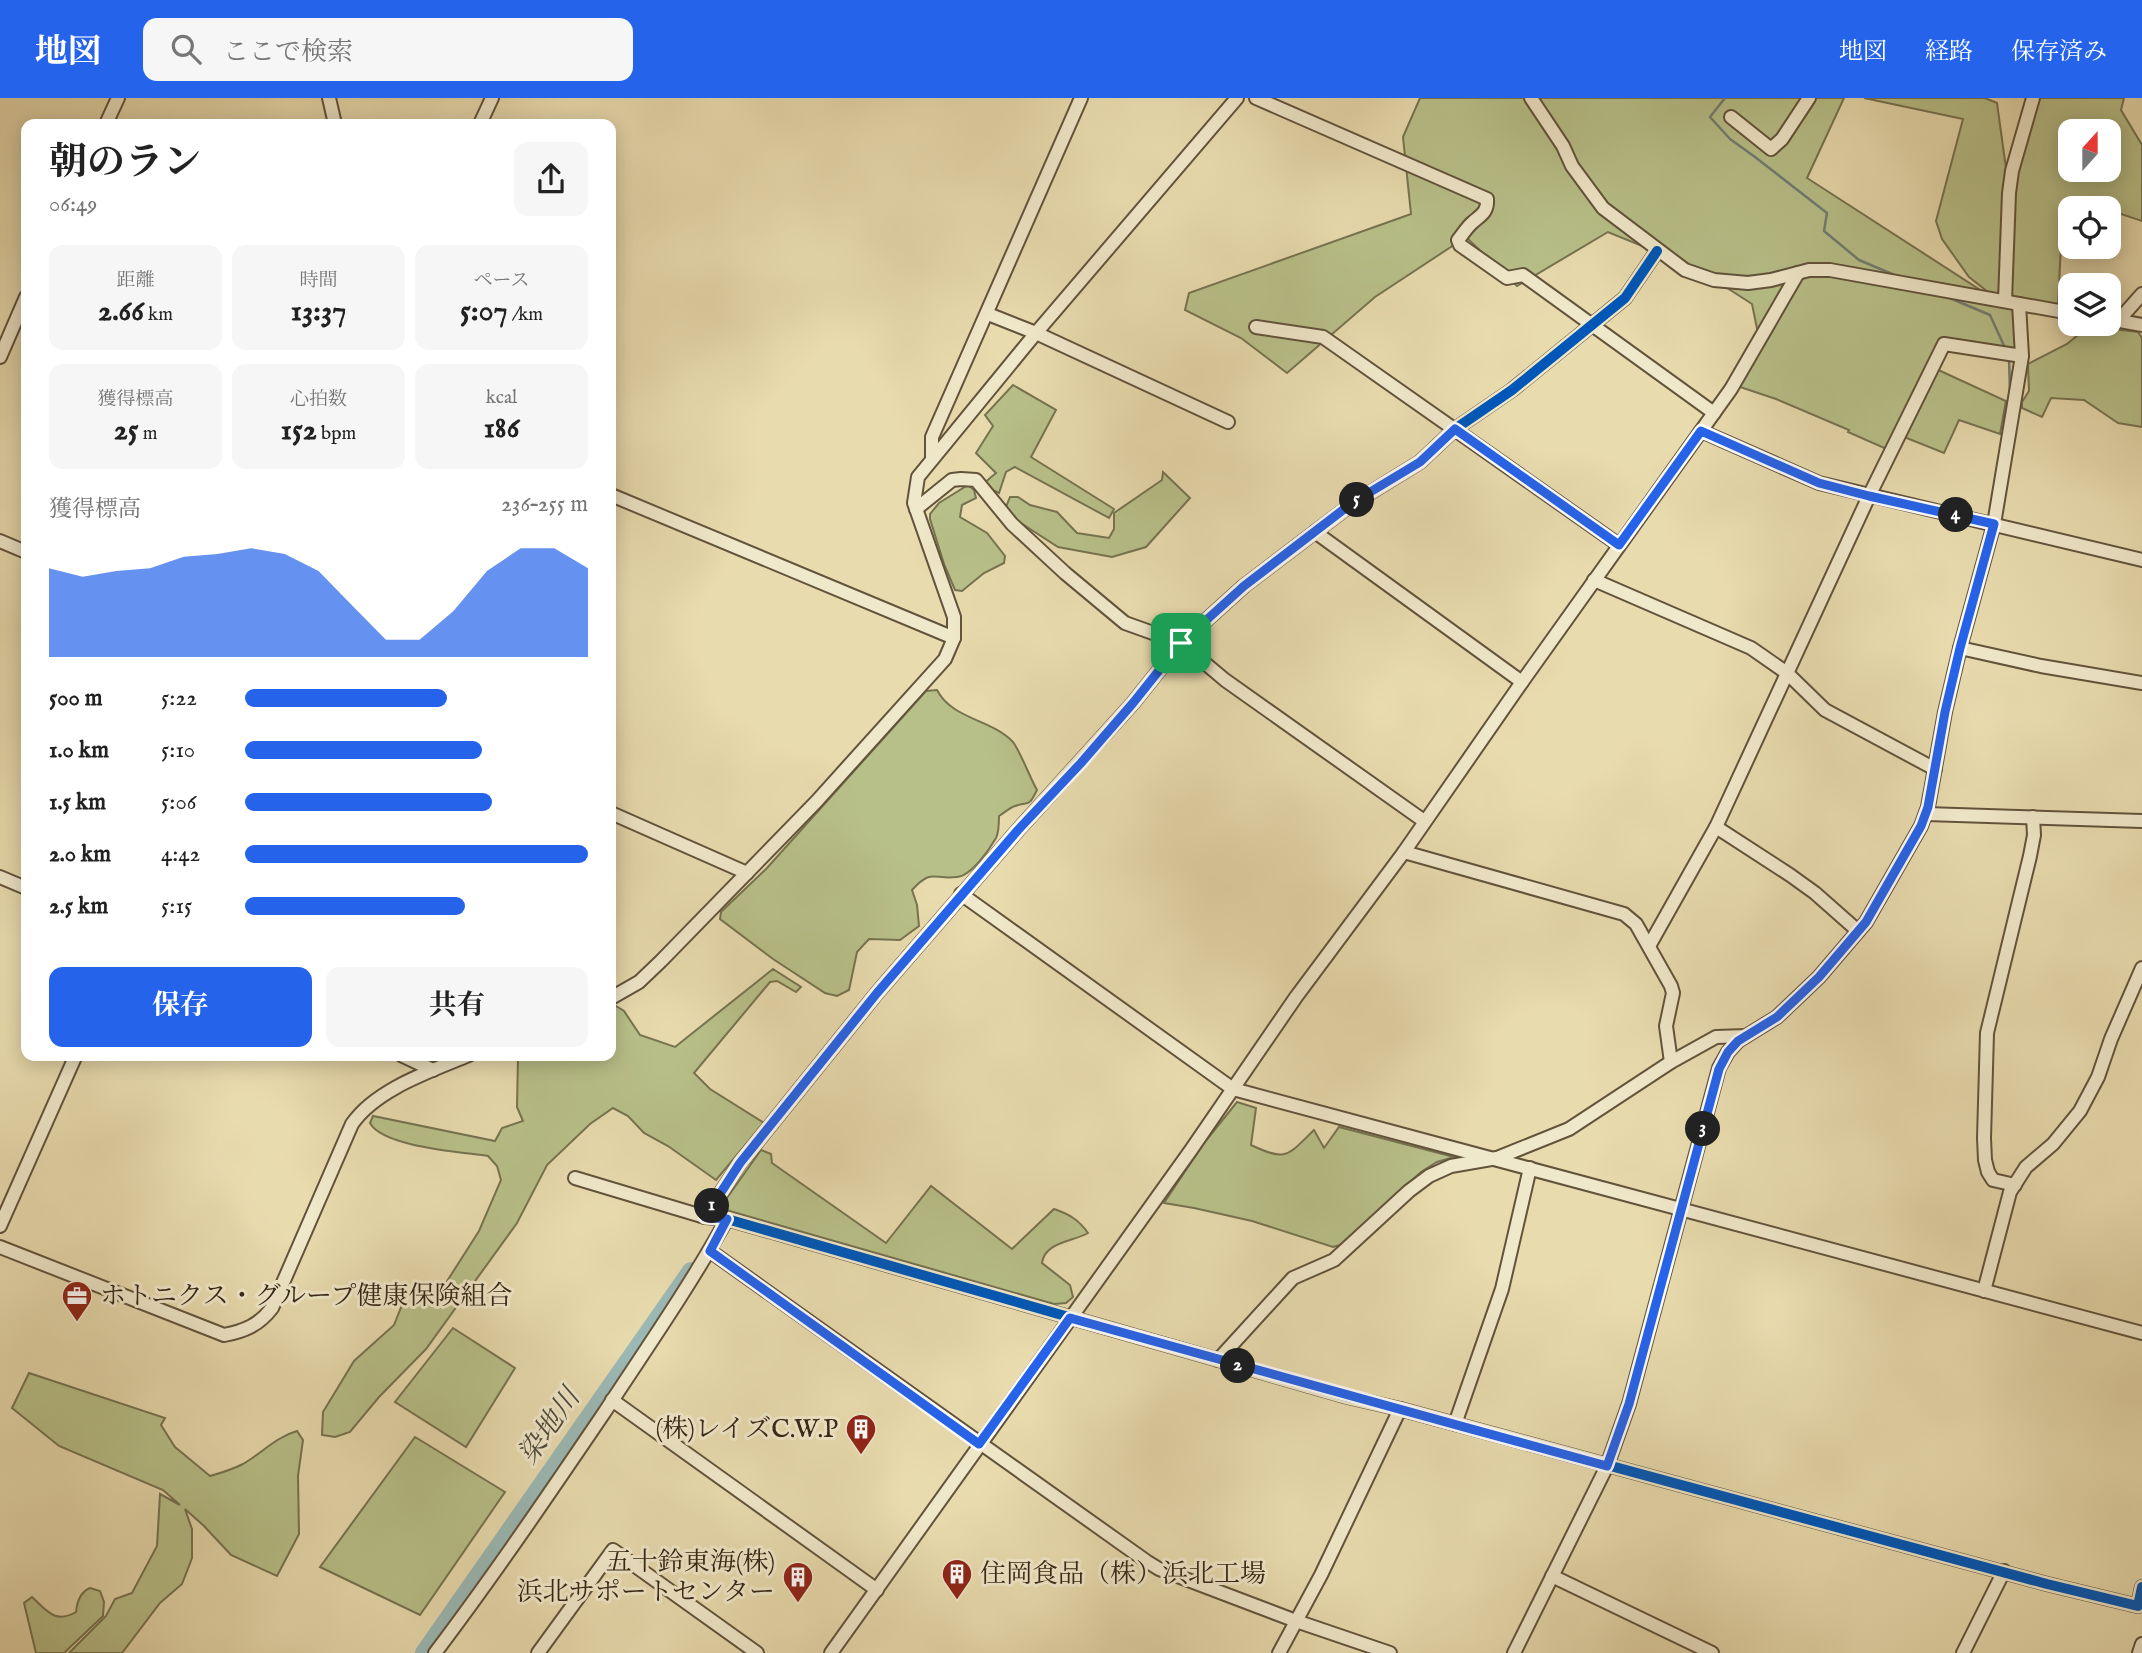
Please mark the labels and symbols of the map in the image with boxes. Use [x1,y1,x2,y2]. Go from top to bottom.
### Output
north arrow [2058,119,2121,182]
pin: 5 [1340,482,1374,518]
pin: 4 [1938,498,1974,532]
pin [1151,613,1211,673]
pin: 3 [1686,1112,1720,1146]
pin: 1 [694,1188,730,1224]
office icon: ホトニクス・グループ健康保険組合 [60,1279,94,1323]
place label: ホトニクス・グループ健康保険組合 [100,1280,513,1313]
pin: 2 [1220,1348,1256,1384]
water label: 染地川 [512,1380,590,1471]
building icon: (株)レイズC.W.P [844,1412,878,1456]
place label: (株)レイズC.W.P [656,1413,838,1446]
place label: 五十鈴東海(株) 浜北サポートセンター [517,1546,775,1609]
building icon: 住岡食品（株）浜北工場 [940,1557,974,1601]
place label: 住岡食品（株）浜北工場 [980,1558,1266,1591]
building icon: 五十鈴東海(株) 浜北サポートセンター [781,1560,815,1604]

